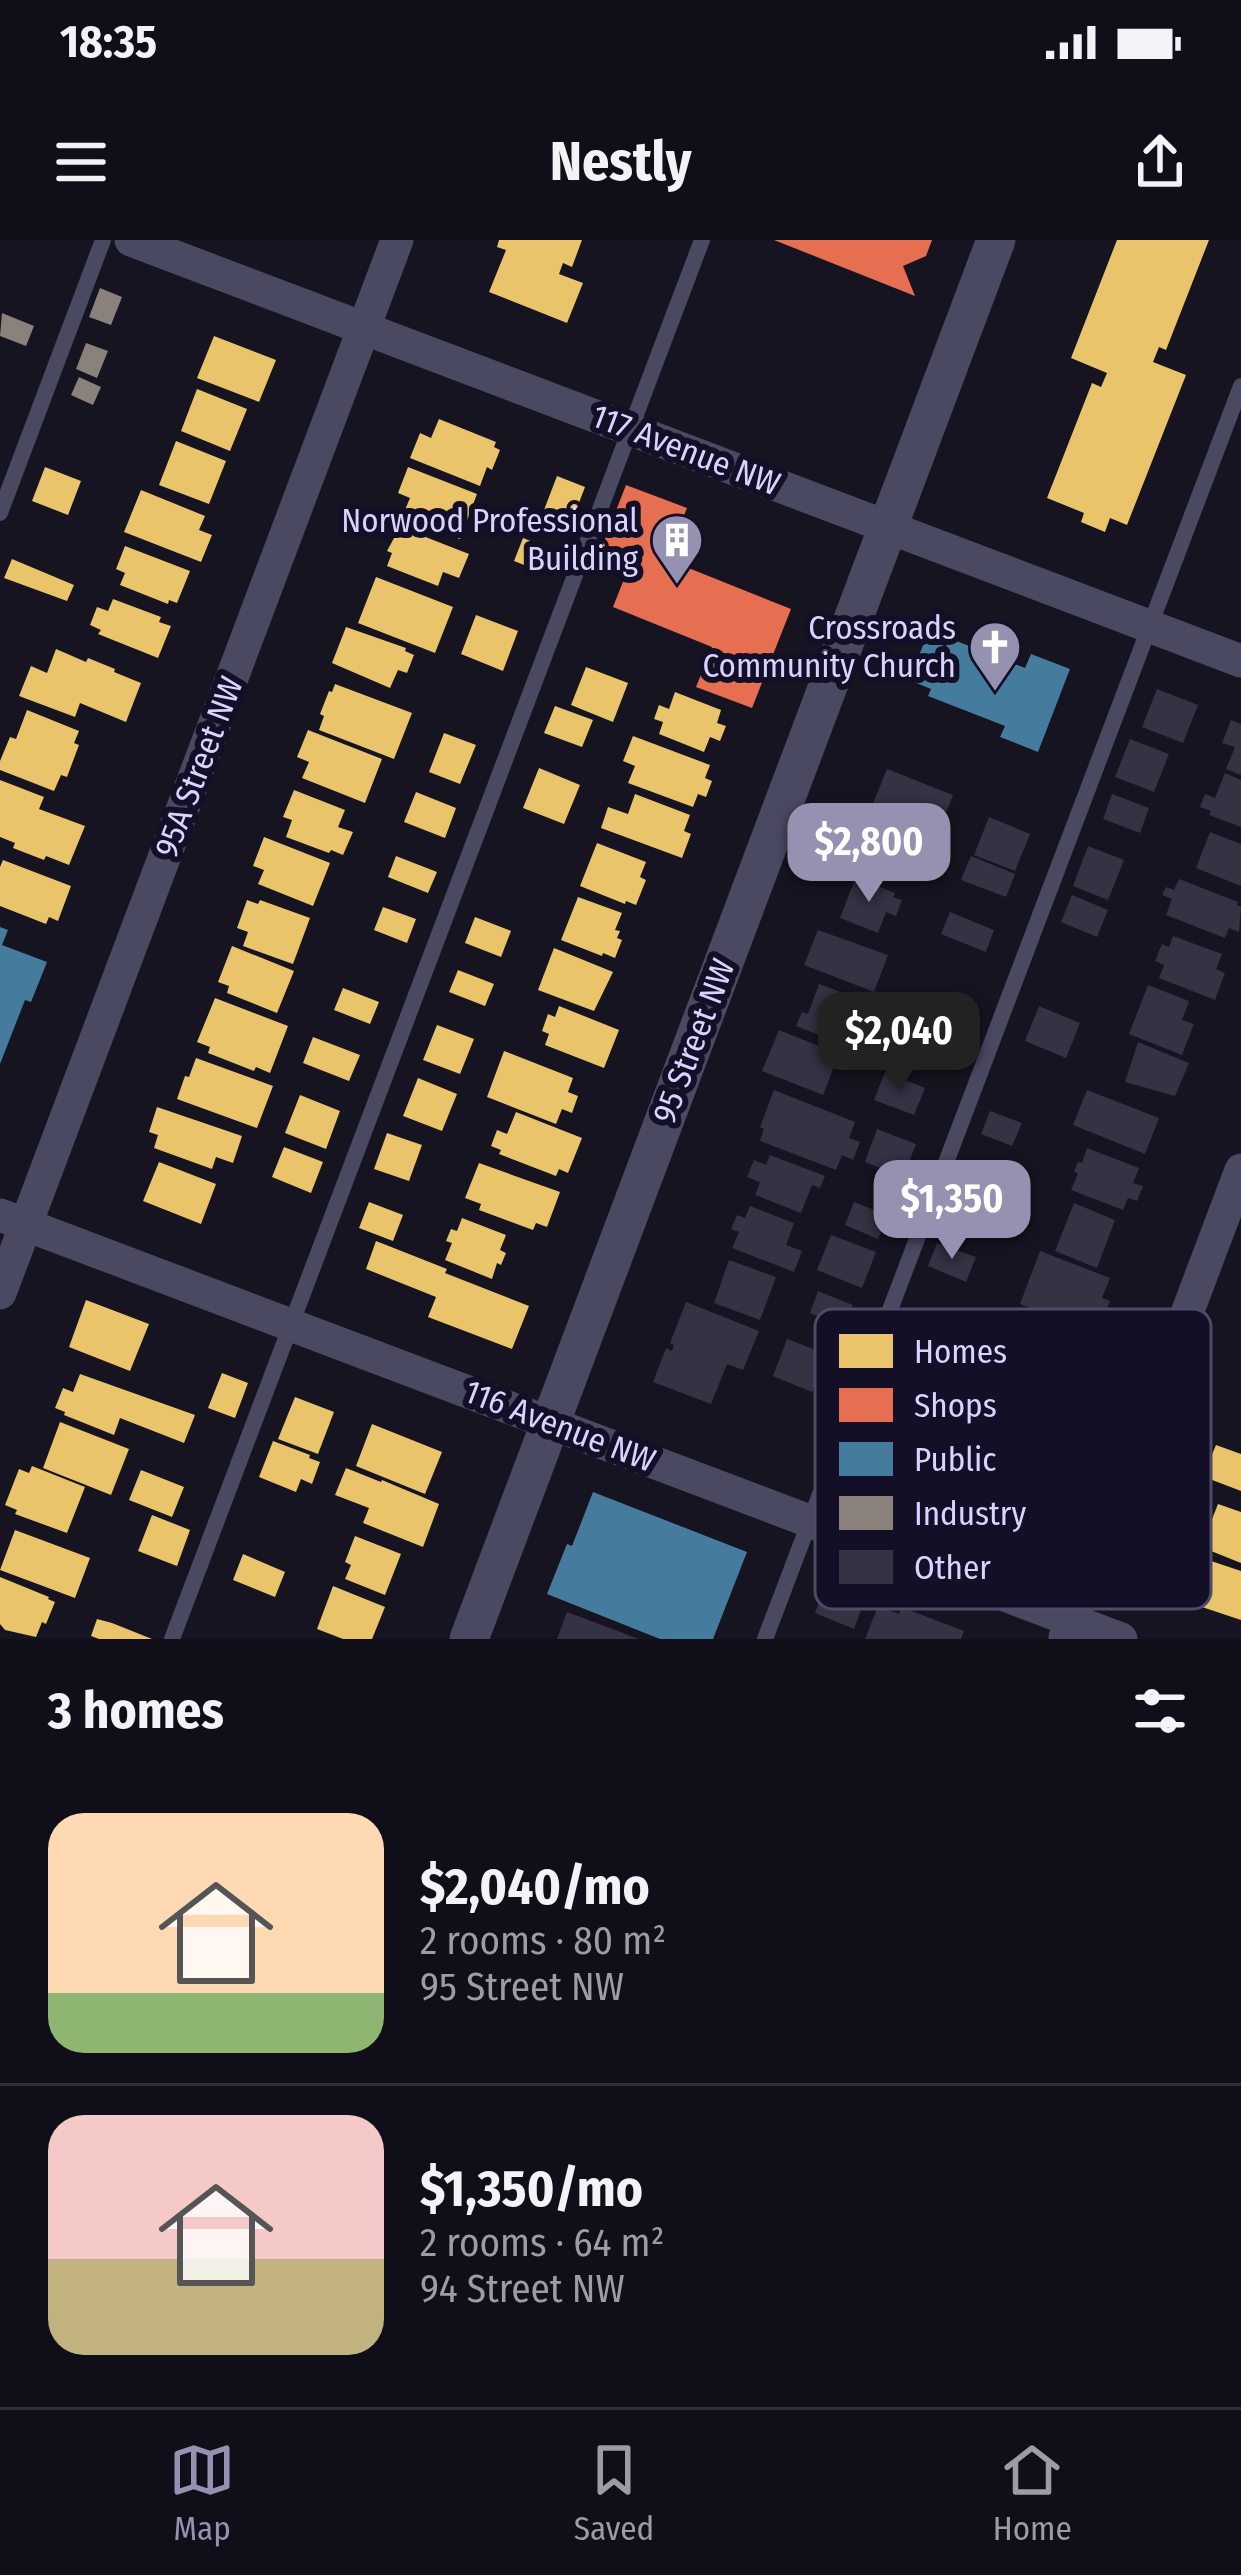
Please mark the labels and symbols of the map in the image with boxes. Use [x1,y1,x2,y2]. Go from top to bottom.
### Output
street label: 117 Avenue NW [586,396,786,504]
place label: Norwood Professional Building [341,501,638,579]
building icon: Norwood Professional Building [649,512,705,586]
place label: Crossroads Community Church [702,608,956,686]
church icon: Crossroads Community Church [967,619,1023,693]
street label: 95A Street NW [146,671,252,863]
pin: $2,800 [771,803,967,905]
street label: 95 Street NW [644,953,744,1129]
pin: $2,040 [801,992,997,1094]
pin: $1,350 [854,1160,1050,1262]
legend [815,1309,1211,1609]
text: Homes [914,1332,1007,1372]
street label: 116 Avenue NW [459,1371,661,1481]
text: Shops [914,1386,997,1426]
text: Public [914,1440,996,1480]
text: Industry [914,1494,1026,1534]
text: Other [914,1548,991,1588]

